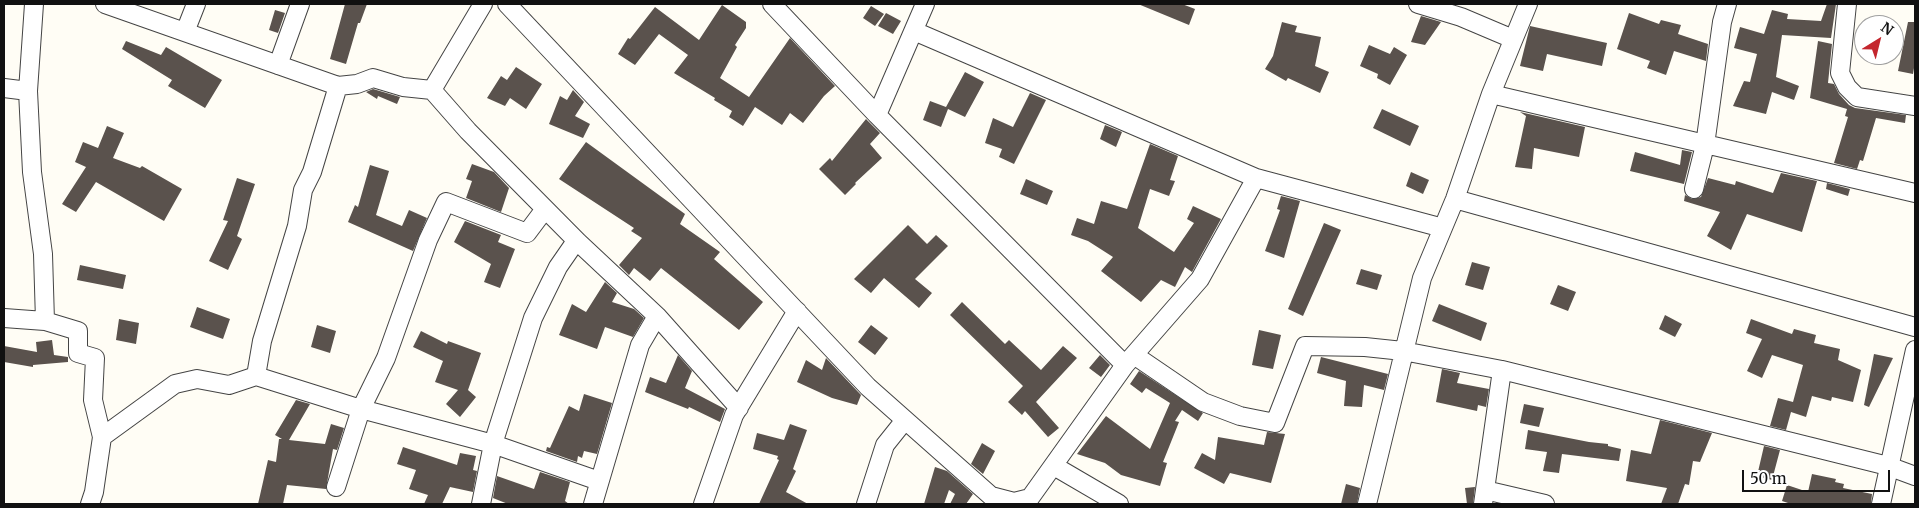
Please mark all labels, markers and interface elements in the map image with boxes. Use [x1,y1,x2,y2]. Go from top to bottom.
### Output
north arrow [1854,15,1904,65]
text: N [1877,18,1897,39]
scale bar [1744,460,1892,492]
text: 50 m [1750,469,1787,488]

